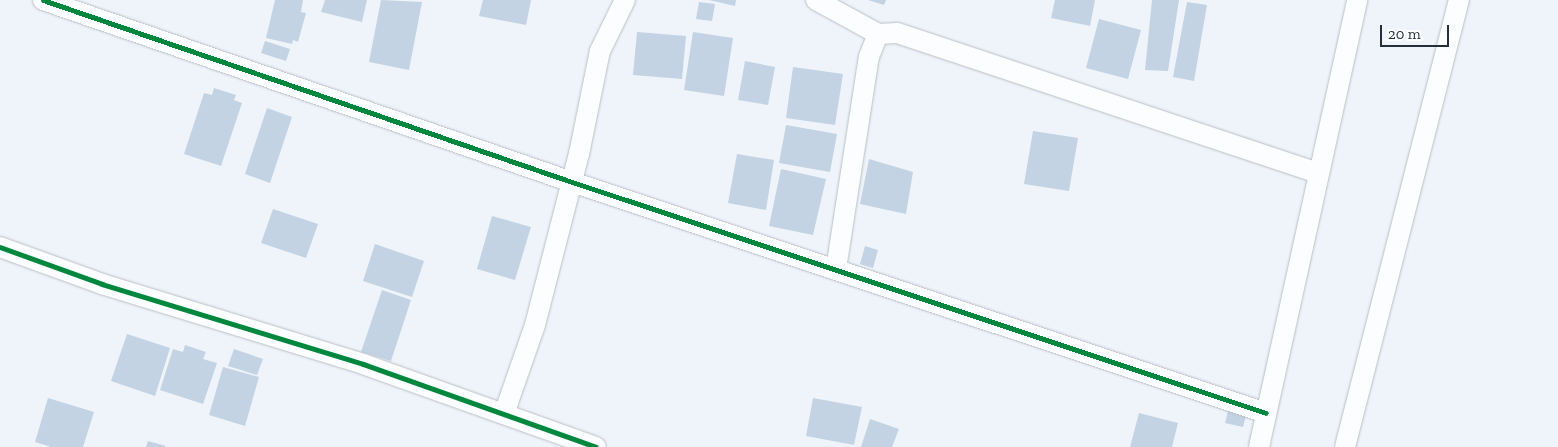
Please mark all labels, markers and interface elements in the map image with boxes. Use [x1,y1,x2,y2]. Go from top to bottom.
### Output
scale bar [1383,15,1452,47]
text: 20 m [1388,25,1421,43]

